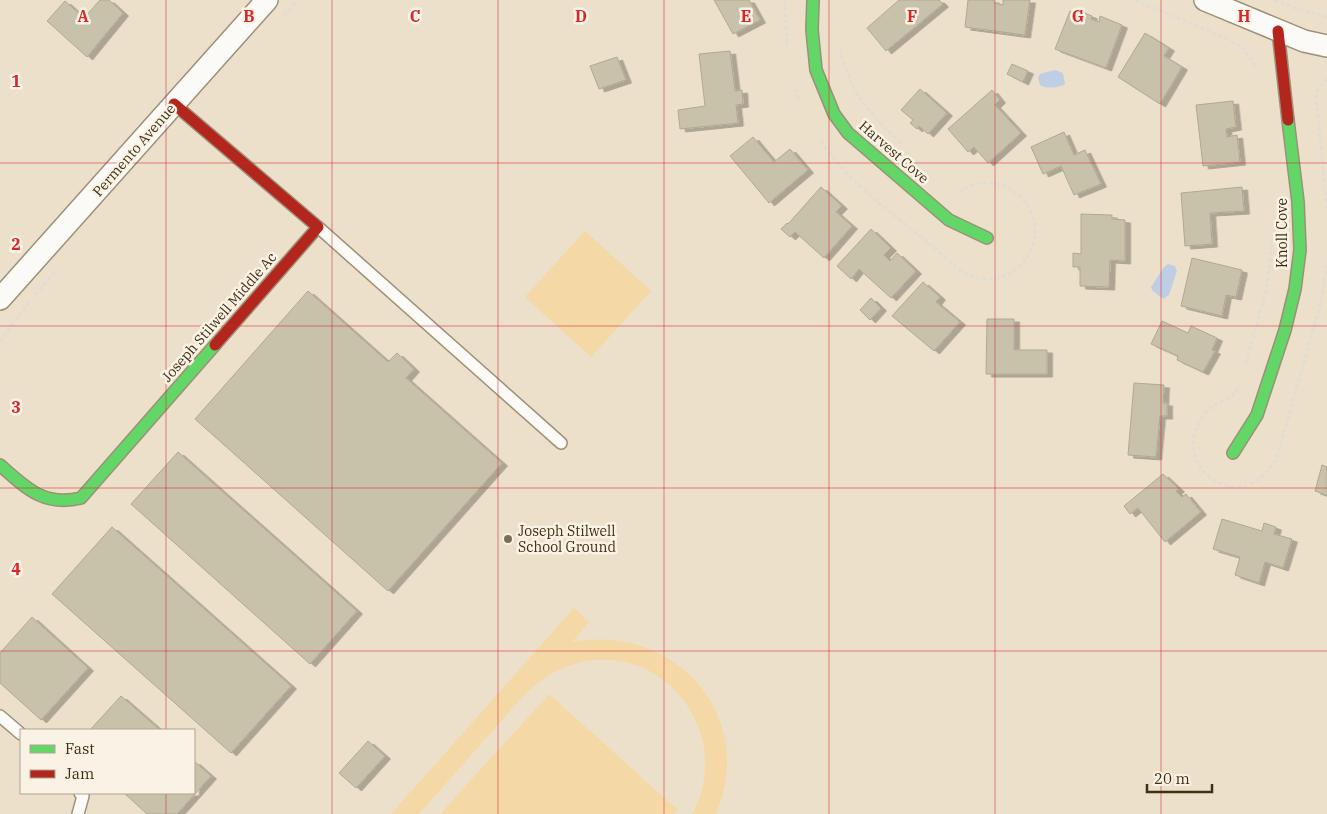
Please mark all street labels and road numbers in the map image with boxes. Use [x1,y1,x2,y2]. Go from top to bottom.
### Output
street label: Permento Avenue [89,100,179,200]
street label: Harvest Cove [855,117,933,187]
street label: Knoll Cove [1273,198,1291,268]
street label: Joseph Stilwell Middle Ac [158,248,280,386]

